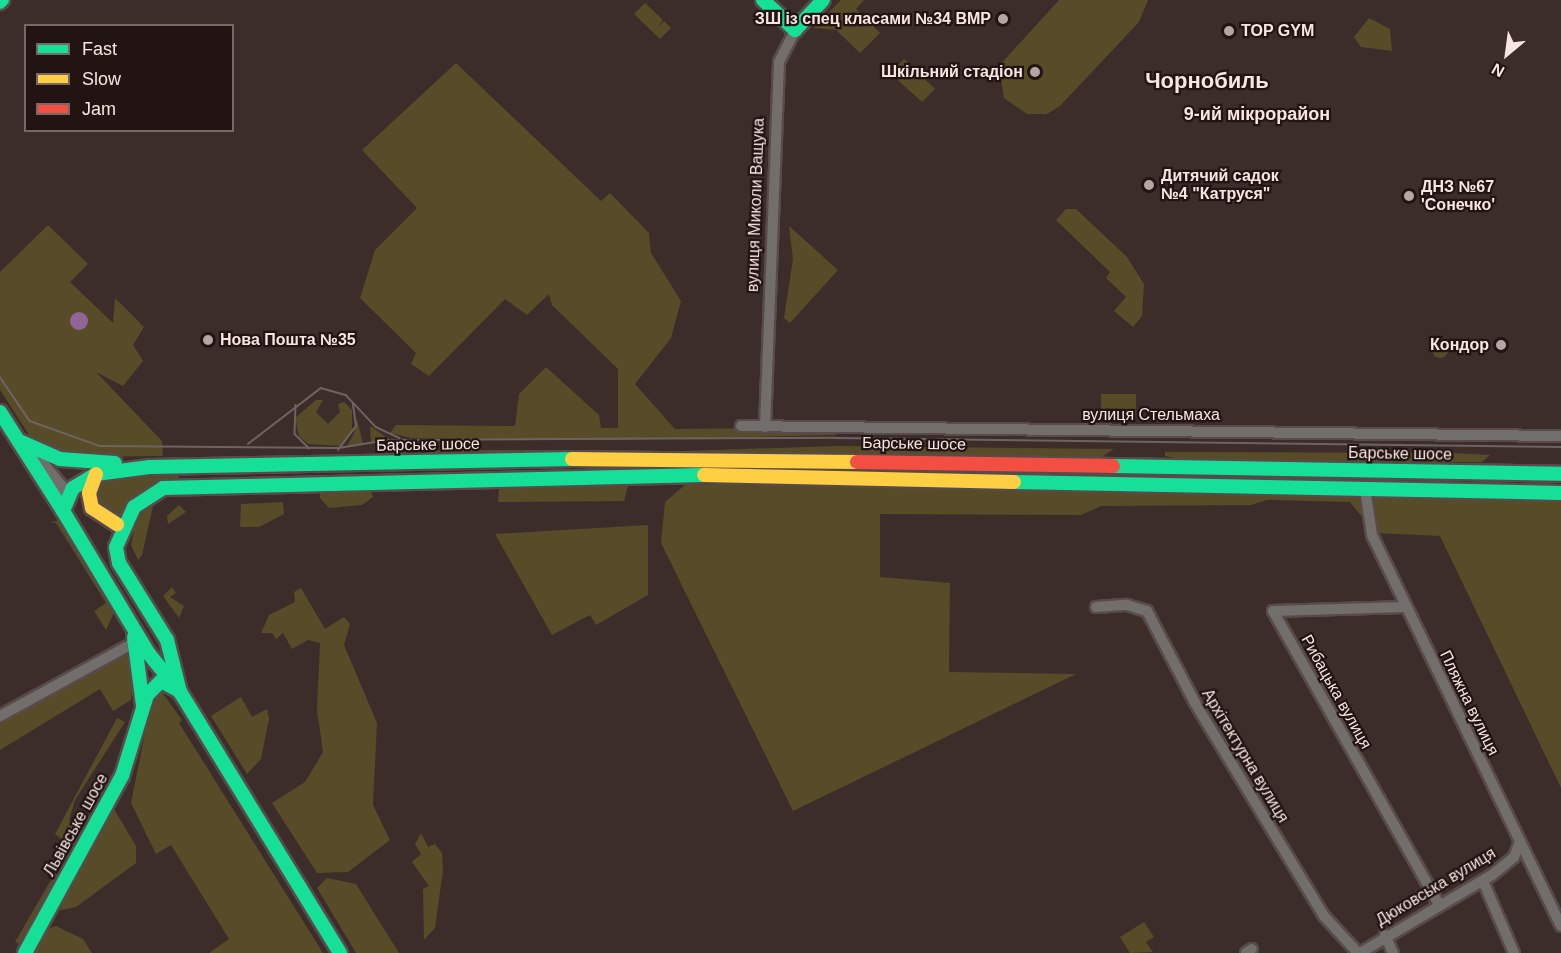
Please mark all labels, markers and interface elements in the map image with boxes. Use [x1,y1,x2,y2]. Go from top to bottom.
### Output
place label: ЗШ із спец класами №34 ВМР [755,9,991,29]
marker: ЗШ із спец класами №34 ВМР [996,12,1010,26]
place label: TOP GYM [1241,21,1314,41]
legend [24,24,234,132]
marker: TOP GYM [1222,24,1236,38]
north arrow [1477,24,1537,84]
text: Fast [82,39,117,59]
text: N [1489,60,1507,80]
place label: Шкільний стадіон [881,62,1023,82]
marker: Шкільний стадіон [1028,65,1042,79]
district label: Чорнобиль [1145,68,1269,94]
text: Slow [82,69,121,89]
text: Jam [82,99,116,119]
district label: 9-ий мікрорайон [1184,103,1330,125]
street label: вулиця Миколи Ващука [743,118,769,292]
place label: Дитячий садок №4 "Катруся" [1161,166,1279,204]
place label: ДНЗ №67 'Сонечко' [1421,177,1495,215]
marker: Дитячий садок №4 "Катруся" [1142,178,1156,192]
marker: ДНЗ №67 'Сонечко' [1402,189,1416,203]
place label: Нова Пошта №35 [220,330,356,350]
marker: Нова Пошта №35 [201,333,215,347]
place label: Кондор [1430,335,1489,355]
marker: Кондор [1494,338,1508,352]
street label: вулиця Стельмаха [1082,405,1220,425]
street label: Барське шосе [862,433,966,455]
street label: Барське шосе [376,434,480,456]
street label: Барське шосе [1348,443,1452,465]
street label: Рибацька вулиця [1297,632,1375,752]
street label: Пляжна вулиця [1435,647,1503,759]
street label: Архітектурна вулиця [1198,686,1292,826]
street label: Львівське шосе [40,770,112,880]
street label: Дюковська вулиця [1373,844,1499,930]

